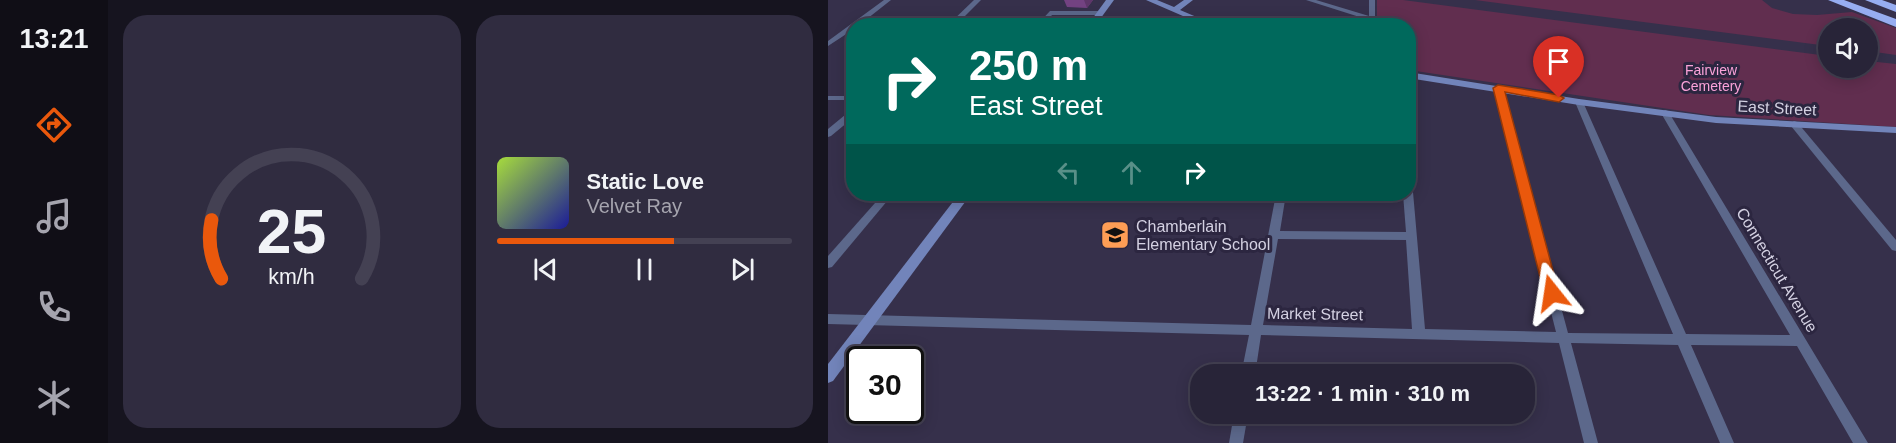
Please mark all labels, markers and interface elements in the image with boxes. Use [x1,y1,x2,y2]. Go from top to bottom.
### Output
map controls [1818,18,1878,78]
button: sound [1818,18,1878,78]
text: 13:21 [19,24,89,54]
pin [1533,36,1584,98]
icon: right [870,42,948,120]
text: 250 m [969,42,1088,89]
icon: arrive [1542,45,1575,78]
park label: Fairview Cemetery [1681,62,1741,94]
text: East Street [969,91,1103,121]
street label: East Street [1737,97,1818,119]
icon: directions [33,104,75,146]
icon: left [1052,156,1085,189]
icon: ahead [1115,156,1148,189]
icon: right [1178,156,1211,189]
text: Static Love [587,169,704,194]
icon: music [33,195,75,237]
text: Velvet Ray [587,195,682,217]
text: 25 [257,197,326,266]
street label: Connecticut Avenue [1733,205,1821,335]
place label: Chamberlain Elementary School [1136,218,1270,253]
school or university icon: Chamberlain Elementary School [1099,219,1131,251]
icon: previous [529,253,562,286]
icon: pause [628,253,661,286]
icon: next [726,253,759,286]
position arrow [1520,261,1584,325]
text: km/h [269,265,315,289]
icon: phone [33,286,75,328]
street label: Market Street [1267,305,1364,323]
speed limit sign: 30 [846,346,924,424]
icon: climate [33,377,75,419]
text: 13:22 · 1 min · 310 m [1255,381,1470,406]

